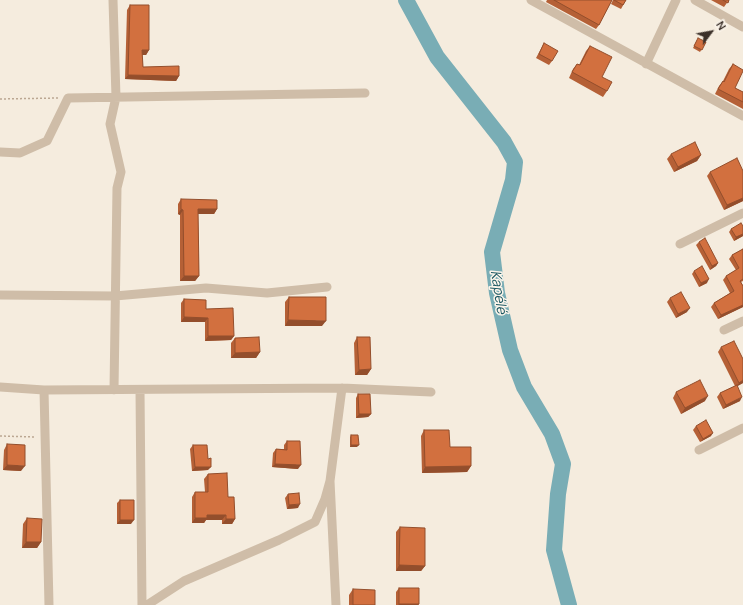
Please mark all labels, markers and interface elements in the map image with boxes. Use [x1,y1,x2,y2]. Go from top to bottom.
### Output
north arrow [691,12,731,52]
text: N [713,18,730,33]
water label: Kapélé [486,269,510,315]

